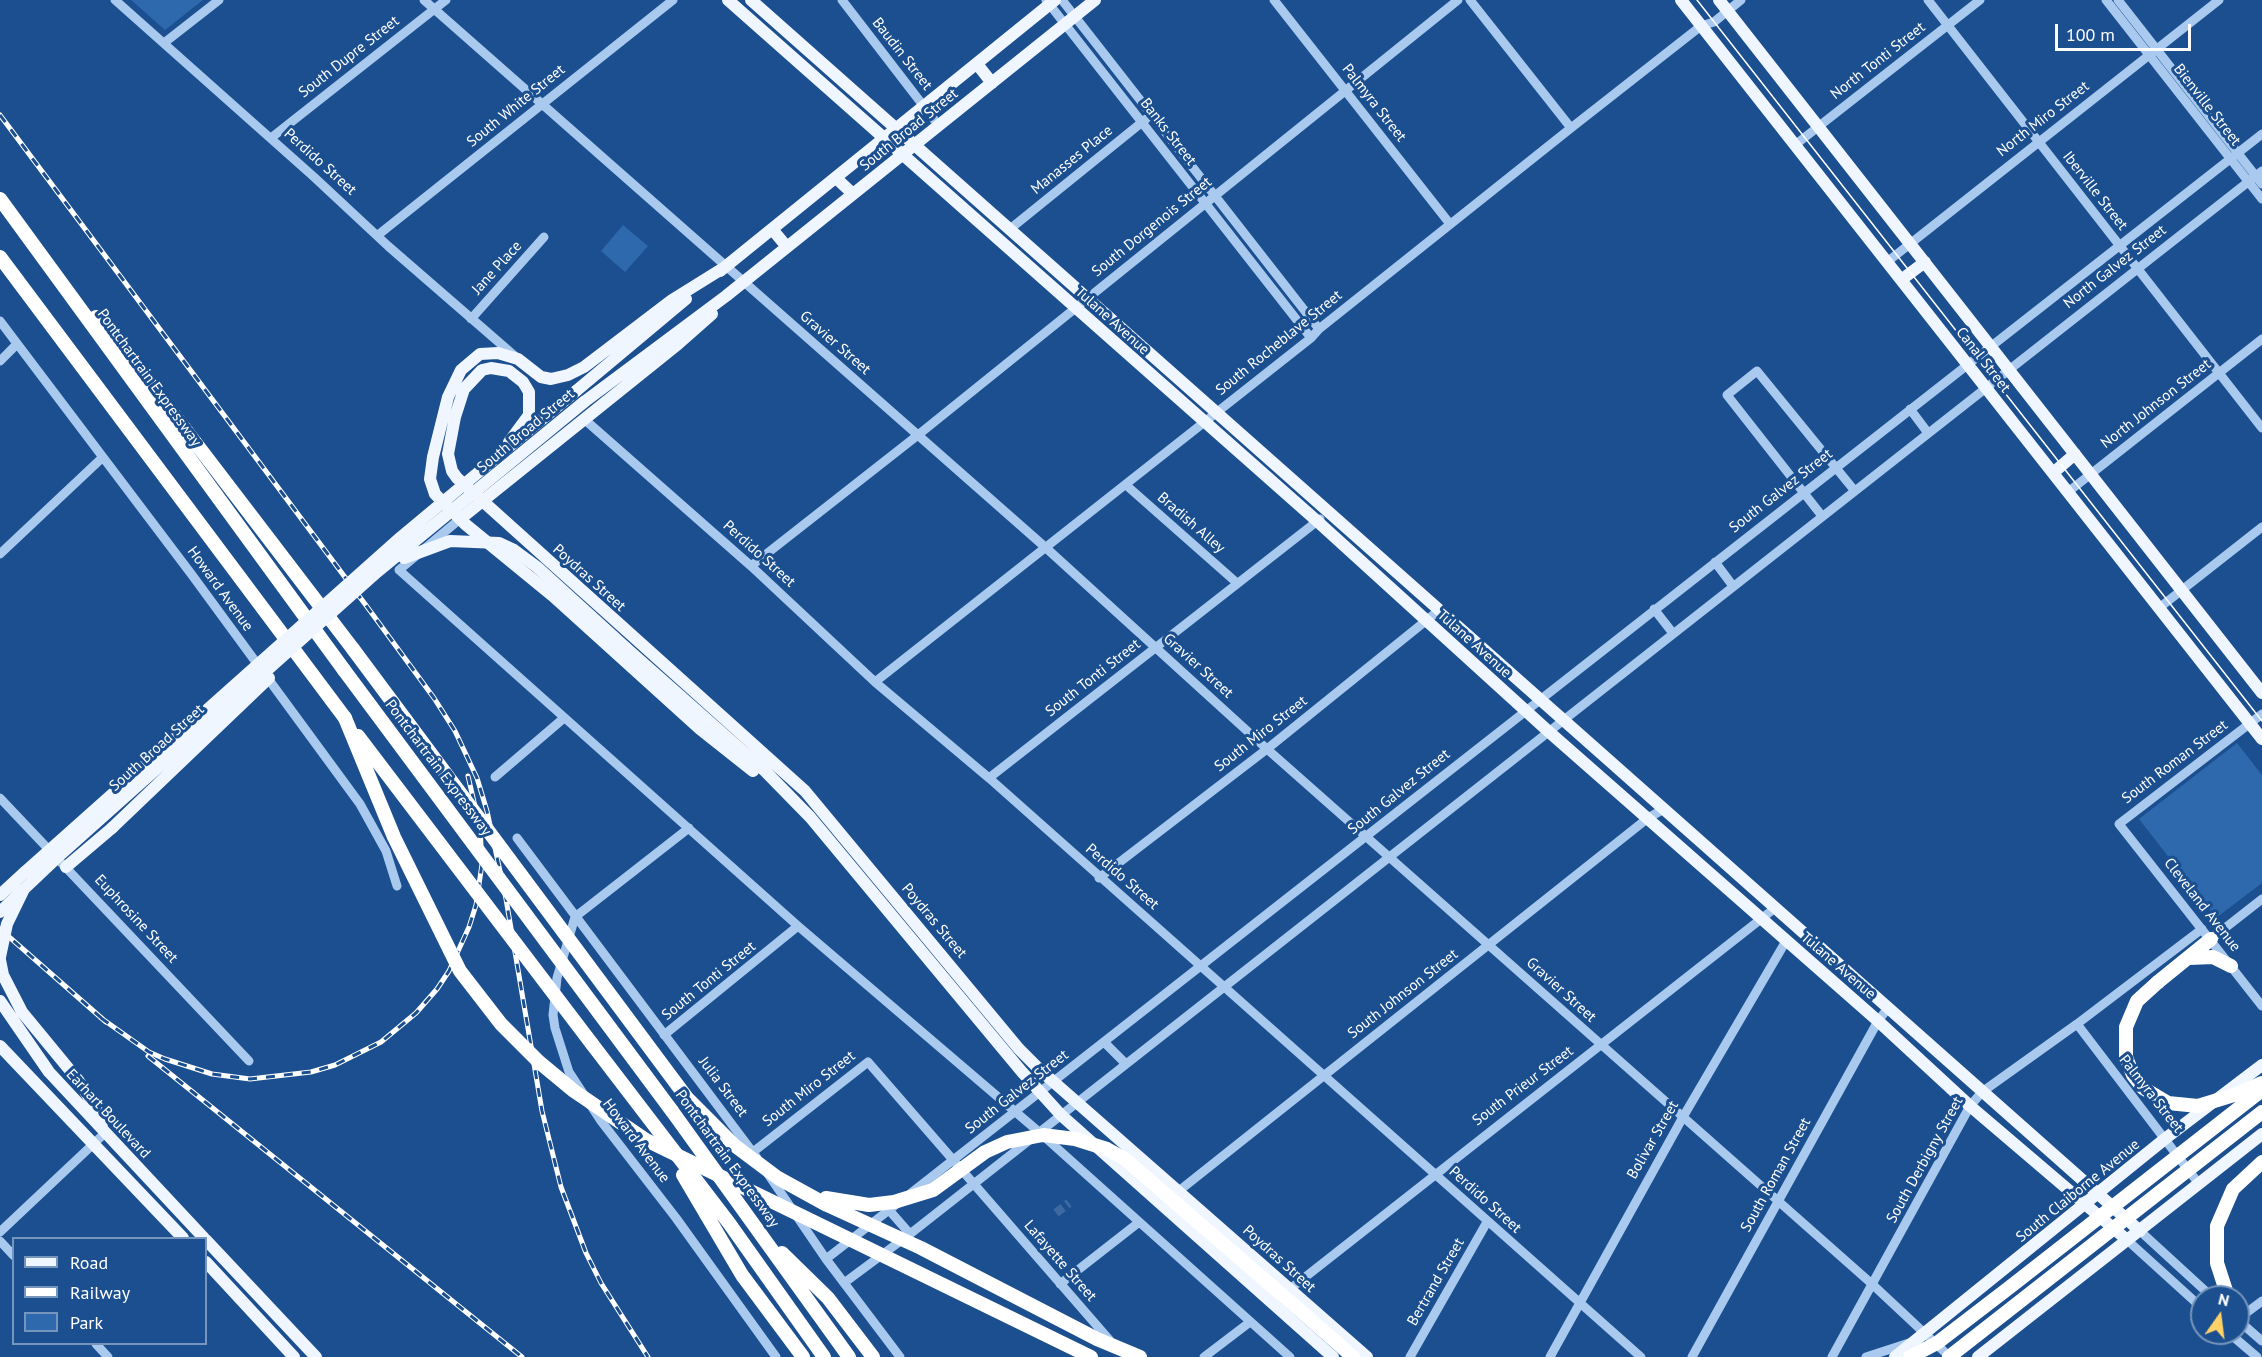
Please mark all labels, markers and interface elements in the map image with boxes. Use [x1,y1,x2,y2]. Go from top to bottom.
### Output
street label: South Dupre Street [295,12,403,102]
scale bar [2058,12,2194,50]
street label: Baudin Street [868,14,936,94]
street label: North Tonti Street [1827,18,1929,104]
text: 100 m [2066,23,2115,46]
street label: South White Street [463,61,569,151]
street label: Palmyra Street [1338,61,1410,145]
street label: Bienville Street [2170,61,2244,149]
street label: North Miro Street [1993,77,2093,161]
street label: South Broad Street [856,85,962,175]
street label: Banks Street [1136,95,1200,169]
street label: Manasses Place [1028,122,1116,198]
street label: Perdido Street [280,125,360,199]
street label: Iberville Street [2059,148,2131,234]
street label: South Dorgenois Street [1088,173,1216,281]
street label: North Galvez Street [2060,221,2170,313]
street label: Jane Place [468,237,526,299]
street label: Tulane Avenue [1071,283,1153,359]
street label: South Rocheblave Street [1212,287,1346,399]
street label: Pontchartrain Expressway [93,306,205,450]
street label: Gravier Street [796,307,874,379]
street label: Canal Street [1952,324,2014,396]
street label: North Johnson Street [2097,355,2215,453]
street label: South Broad Street [474,385,578,477]
street label: South Galvez Street [1726,445,1836,537]
street label: Bradish Alley [1153,489,1229,557]
street label: Perdido Street [719,517,799,591]
street label: Poydras Street [549,541,629,615]
street label: Howard Avenue [183,543,257,635]
street label: Tulane Avenue [1433,606,1515,682]
street label: Gravier Street [1159,630,1237,702]
street label: South Tonti Street [1042,635,1144,721]
street label: South Miro Street [1211,692,1311,776]
street label: Pontchartrain Expressway [381,696,495,840]
street label: South Broad Street [106,701,208,795]
street label: South Roman Street [2119,716,2231,808]
street label: South Galvez Street [1344,745,1454,839]
street label: Perdido Street [1082,840,1162,914]
street label: Cleveland Avenue [2160,855,2244,955]
street label: Euphrosine Street [91,871,181,967]
street label: Poydras Street [898,880,970,962]
street label: Tulane Avenue [1797,929,1879,1003]
street label: South Tonti Street [658,938,760,1024]
street label: South Johnson Street [1344,945,1462,1043]
street label: Gravier Street [1522,954,1600,1026]
street label: South Prieur Street [1469,1042,1577,1130]
street label: South Galvez Street [962,1046,1072,1138]
street label: South Miro Street [759,1047,859,1131]
street label: Palmyra Street [2115,1052,2187,1136]
street label: Julia Street [695,1053,751,1121]
street label: Earhart Boulevard [62,1066,154,1162]
street label: Pontchartrain Expressway [671,1087,783,1231]
street label: South Derbigny Street [1883,1094,1967,1226]
street label: Howard Avenue [599,1095,673,1187]
street label: Bolivar Street [1623,1098,1683,1182]
street label: South Roman Street [1737,1115,1815,1235]
street label: South Claiborne Avenue [2013,1136,2143,1246]
street label: Perdido Street [1445,1163,1525,1237]
street label: Lafayette Street [1020,1217,1100,1305]
street label: Poydras Street [1239,1222,1319,1296]
street label: Bertrand Street [1404,1235,1468,1329]
legend [12,1237,207,1345]
text: Road [70,1251,108,1274]
text: Railway [70,1281,130,1304]
north arrow [2190,1285,2250,1345]
text: N [2216,1288,2231,1310]
text: Park [70,1311,103,1334]

